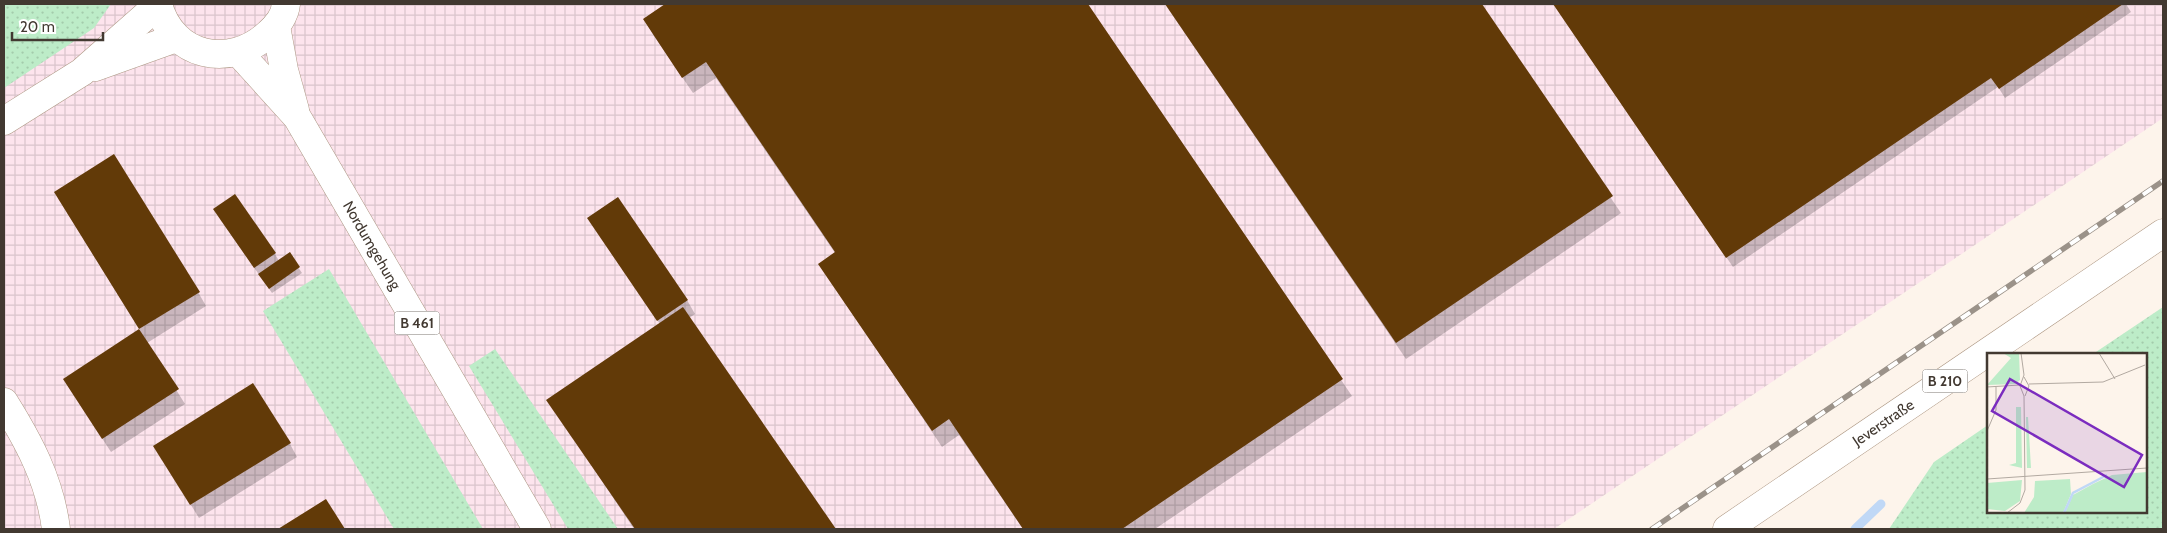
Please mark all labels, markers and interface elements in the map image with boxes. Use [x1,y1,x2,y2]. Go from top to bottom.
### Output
scale bar [12,10,104,42]
text: 20 m [20,18,55,36]
street label: Nordumgehung [339,198,405,293]
road number: B 461 [394,312,440,334]
inset map [1987,353,2147,513]
road number: B 210 [1922,370,1968,392]
street label: Jeverstraße [1848,395,1918,451]

